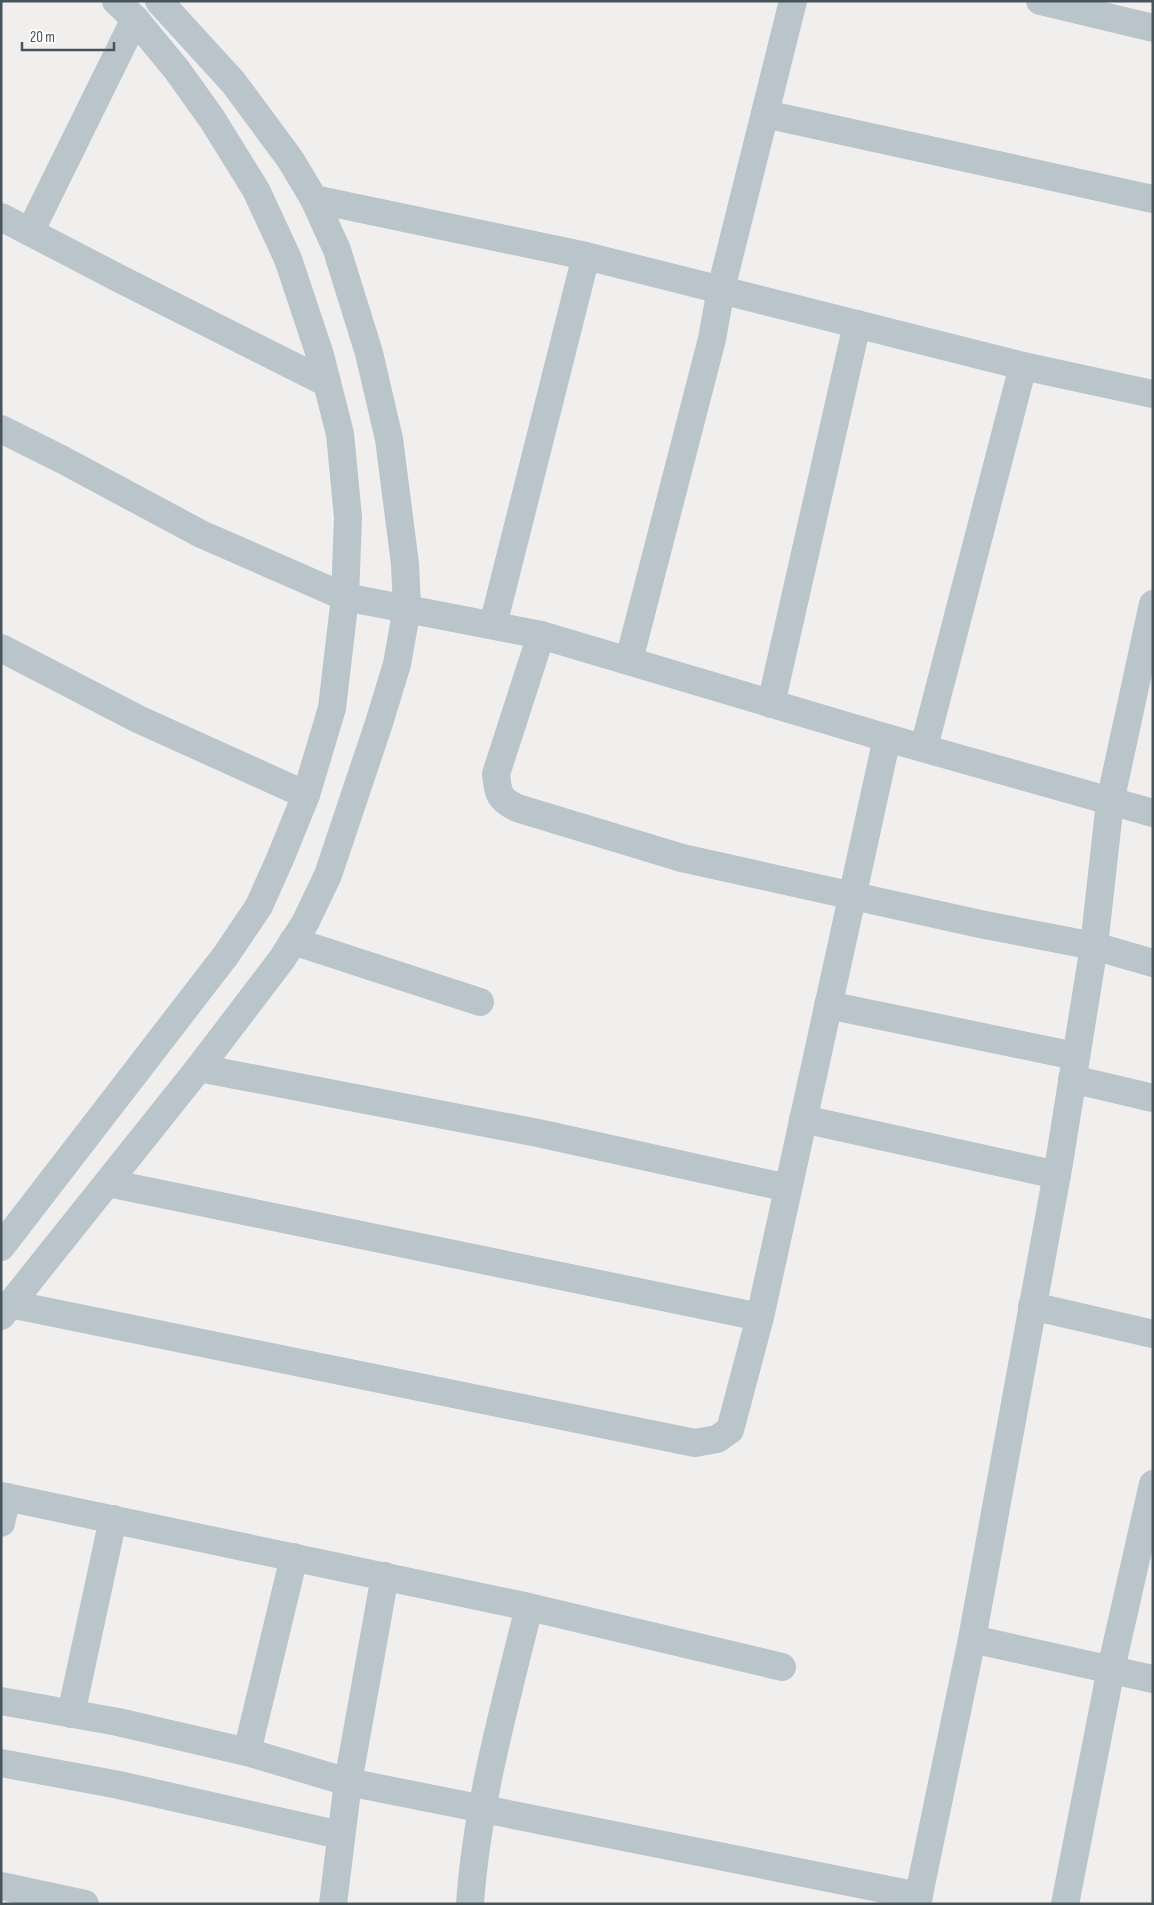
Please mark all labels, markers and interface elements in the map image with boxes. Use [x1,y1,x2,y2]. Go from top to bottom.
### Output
scale bar [22,20,115,52]
text: 20 m [30,28,55,47]

